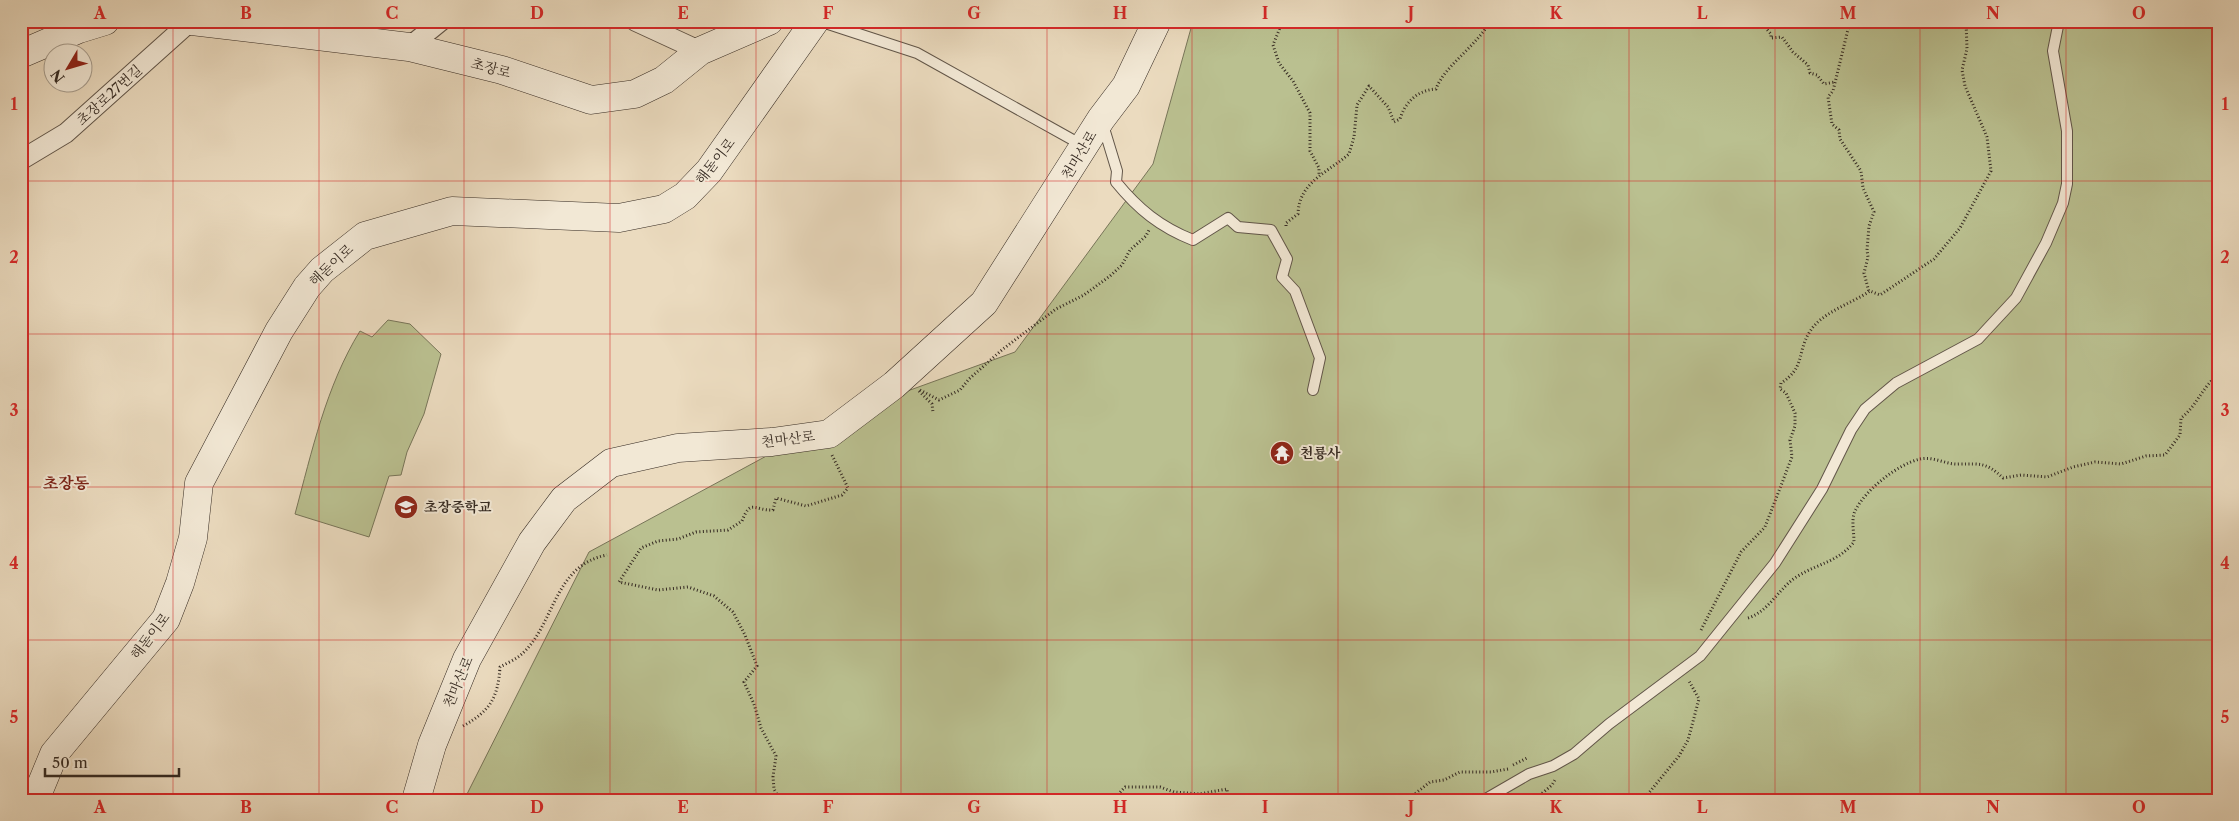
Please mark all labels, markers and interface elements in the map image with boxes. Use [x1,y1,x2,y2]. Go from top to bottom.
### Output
text: A [93,3,107,23]
text: B [240,3,252,23]
text: C [386,3,398,23]
text: D [530,3,544,23]
text: E [677,3,689,23]
text: F [823,3,834,23]
text: G [967,3,981,23]
text: H [1113,3,1127,23]
text: I [1262,3,1269,23]
text: J [1405,3,1414,23]
text: K [1550,3,1564,23]
text: L [1696,3,1708,23]
text: M [1840,3,1857,23]
text: N [1986,3,2000,23]
text: O [2132,3,2146,23]
north arrow [42,42,92,92]
street label: 초장로 [469,54,513,82]
street label: 초장로27번길 [72,61,146,129]
text: N [47,66,69,86]
text: 1 [10,94,18,114]
text: 1 [2221,94,2229,114]
street label: 천마산로 [1057,127,1101,183]
street label: 해돋이로 [691,134,739,188]
street label: 해돋이로 [305,240,357,290]
text: 2 [9,247,19,267]
text: 2 [2220,247,2230,267]
text: 3 [9,400,19,420]
text: 3 [2220,400,2230,420]
street label: 천마산로 [760,427,816,451]
temple icon: 천룡사 [1269,440,1295,466]
place label: 천룡사 [1300,444,1341,462]
district label: 초장동 [43,473,90,493]
school or university icon: 초장중학교 [393,494,419,520]
place label: 초장중학교 [424,498,492,516]
text: 4 [9,553,19,573]
text: 4 [2220,553,2230,573]
street label: 해돋이로 [127,609,174,663]
street label: 천마산로 [439,653,477,710]
text: 5 [10,707,19,727]
text: 5 [2221,707,2230,727]
scale bar [45,746,179,778]
text: 50 m [52,753,88,772]
text: A [93,797,107,817]
text: B [240,797,252,817]
text: C [386,797,398,817]
text: D [530,797,544,817]
text: E [677,797,689,817]
text: F [823,797,834,817]
text: G [967,797,981,817]
text: H [1113,797,1127,817]
text: I [1262,797,1269,817]
text: J [1405,797,1414,817]
text: K [1550,797,1564,817]
text: L [1696,797,1708,817]
text: M [1840,797,1857,817]
text: N [1986,797,2000,817]
text: O [2132,797,2146,817]

